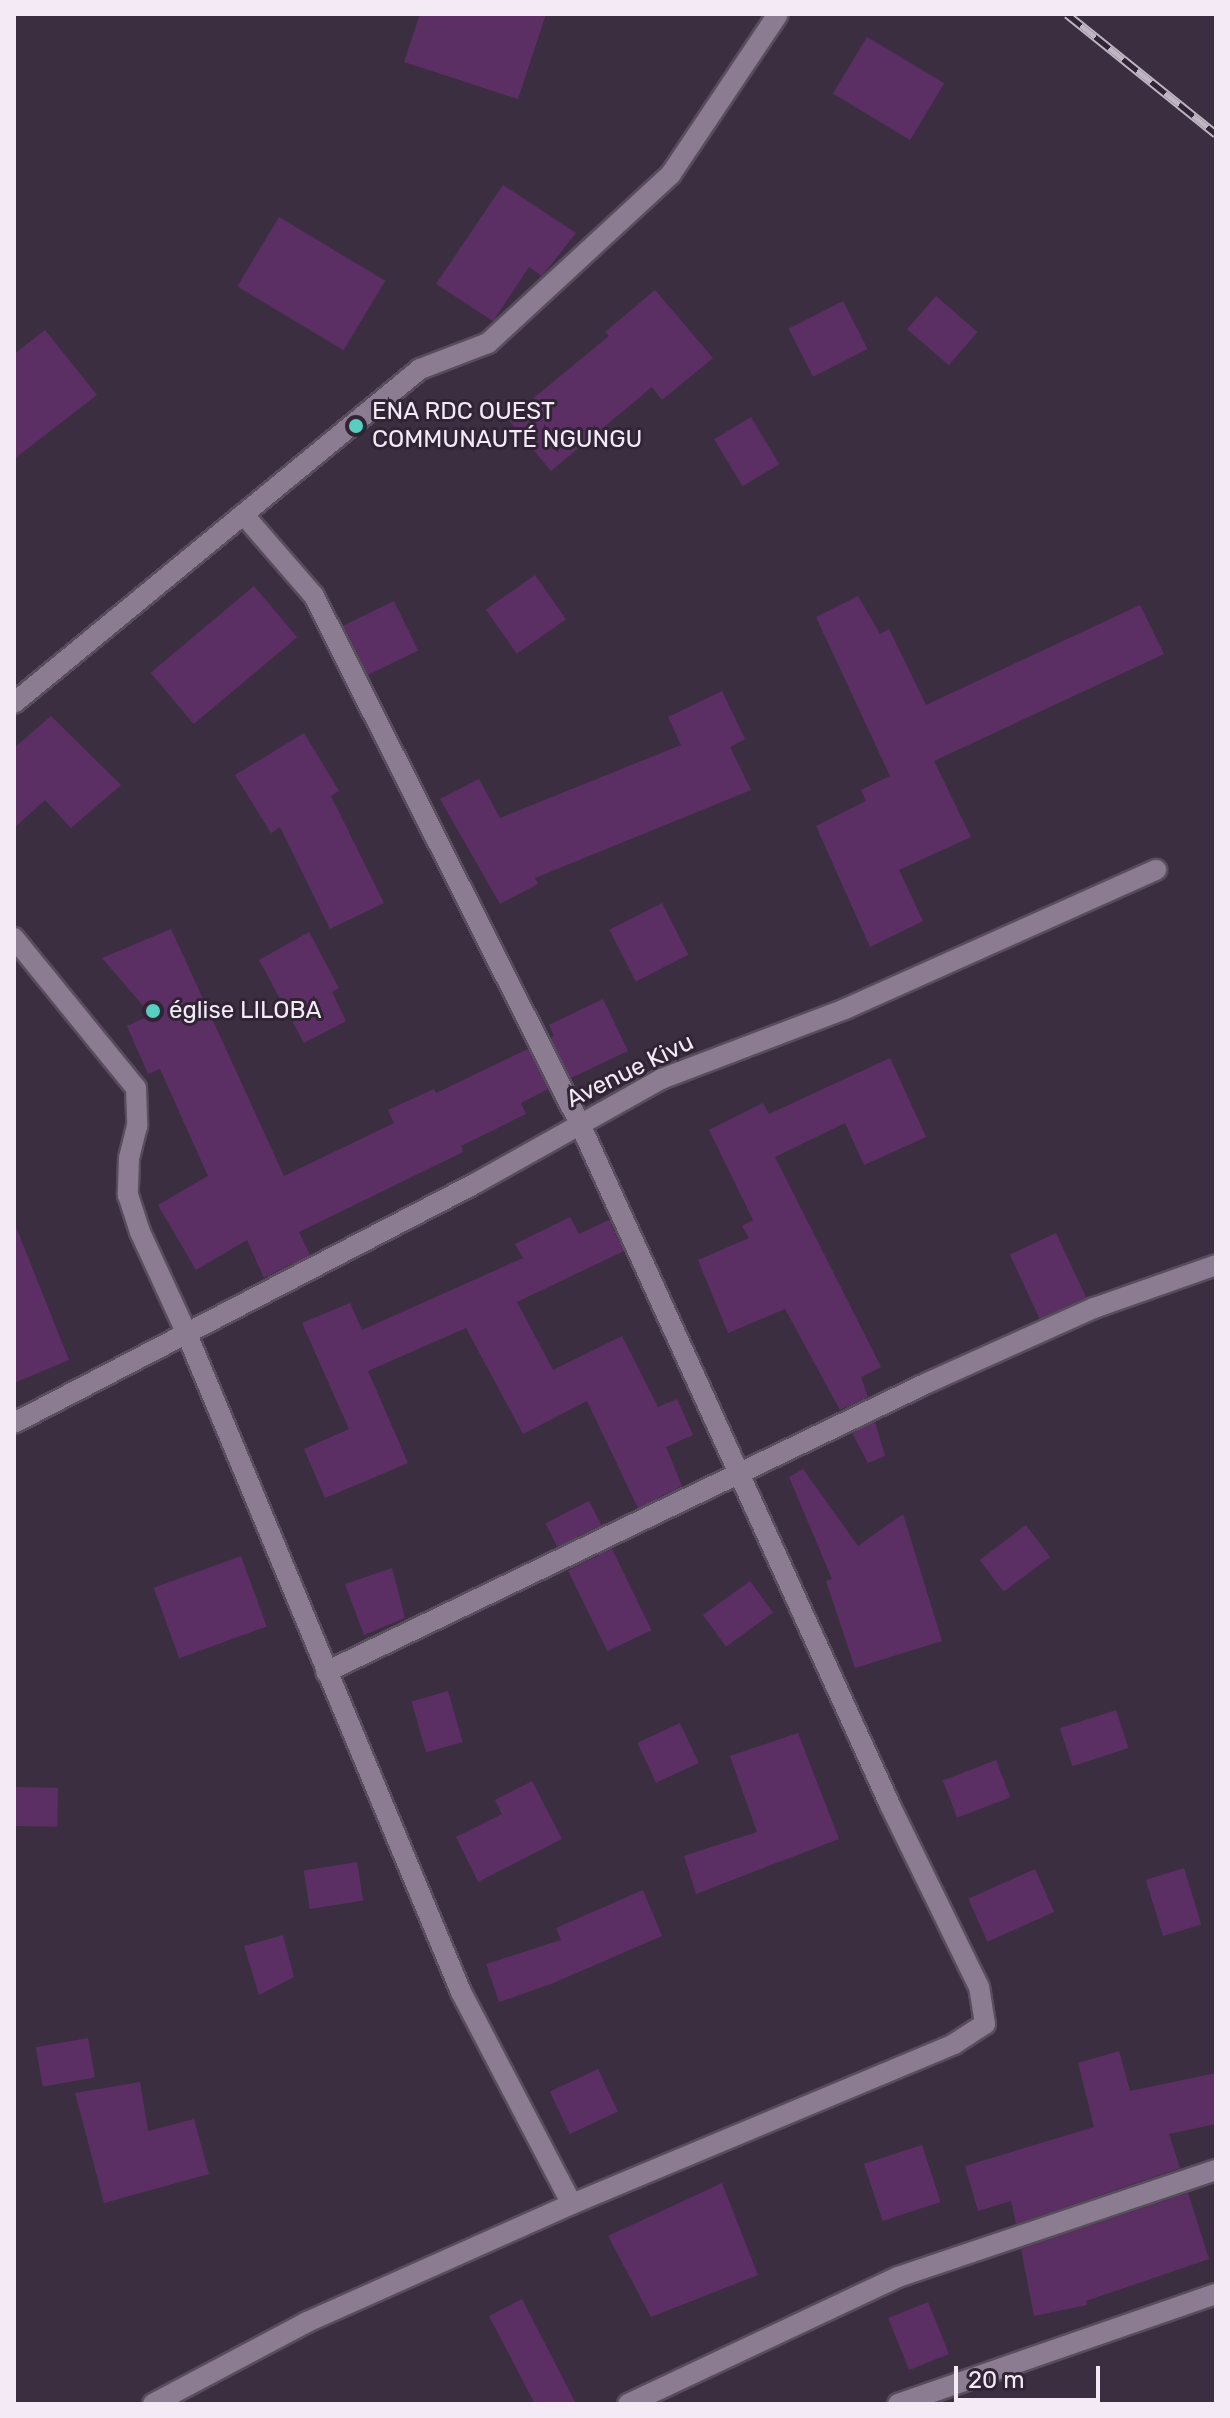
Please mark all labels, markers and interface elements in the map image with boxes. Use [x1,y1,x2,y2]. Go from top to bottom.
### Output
place label: ENA RDC OUEST COMMUNAUTÉ NGUNGU [372,398,642,454]
marker: ENA RDC OUEST COMMUNAUTÉ NGUNGU [347,417,365,435]
place label: église LILOBA [169,997,321,1025]
marker: église LILOBA [144,1002,162,1020]
street label: Avenue Kivu [562,1028,698,1114]
scale bar [958,2350,1104,2400]
text: 20 m [968,2366,1025,2394]

